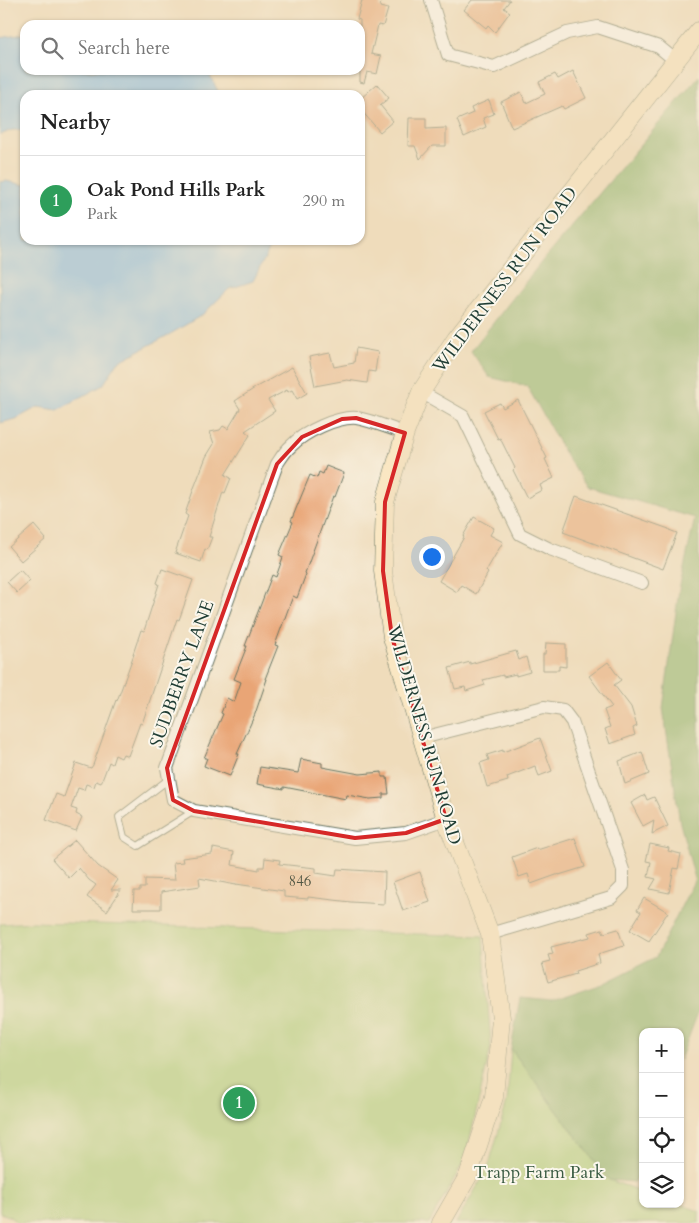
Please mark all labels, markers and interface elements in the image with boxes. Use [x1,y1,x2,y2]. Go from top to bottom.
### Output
search box [20,20,365,75]
icon: search [38,34,66,62]
text: Search here [78,35,170,61]
text: Nearby [40,108,111,137]
text: Oak Pond Hills Park [87,177,265,203]
street label: WILDERNESS RUN ROAD [426,182,583,379]
text: 1 [52,190,60,212]
text: 290 m [303,190,345,212]
text: Park [87,203,118,225]
your location [419,544,445,570]
street label: SUDBERRY LANE [144,597,220,751]
street label: WILDERNESS RUN ROAD [380,621,467,848]
house number: 846 [288,871,312,891]
map controls [639,1028,684,1208]
button: + [639,1028,684,1073]
button: − [639,1073,684,1118]
pin: 1 [223,1084,255,1122]
button: locate [639,1118,684,1163]
park label: Trapp Farm Park [474,1160,605,1185]
button: layers [639,1163,684,1208]

